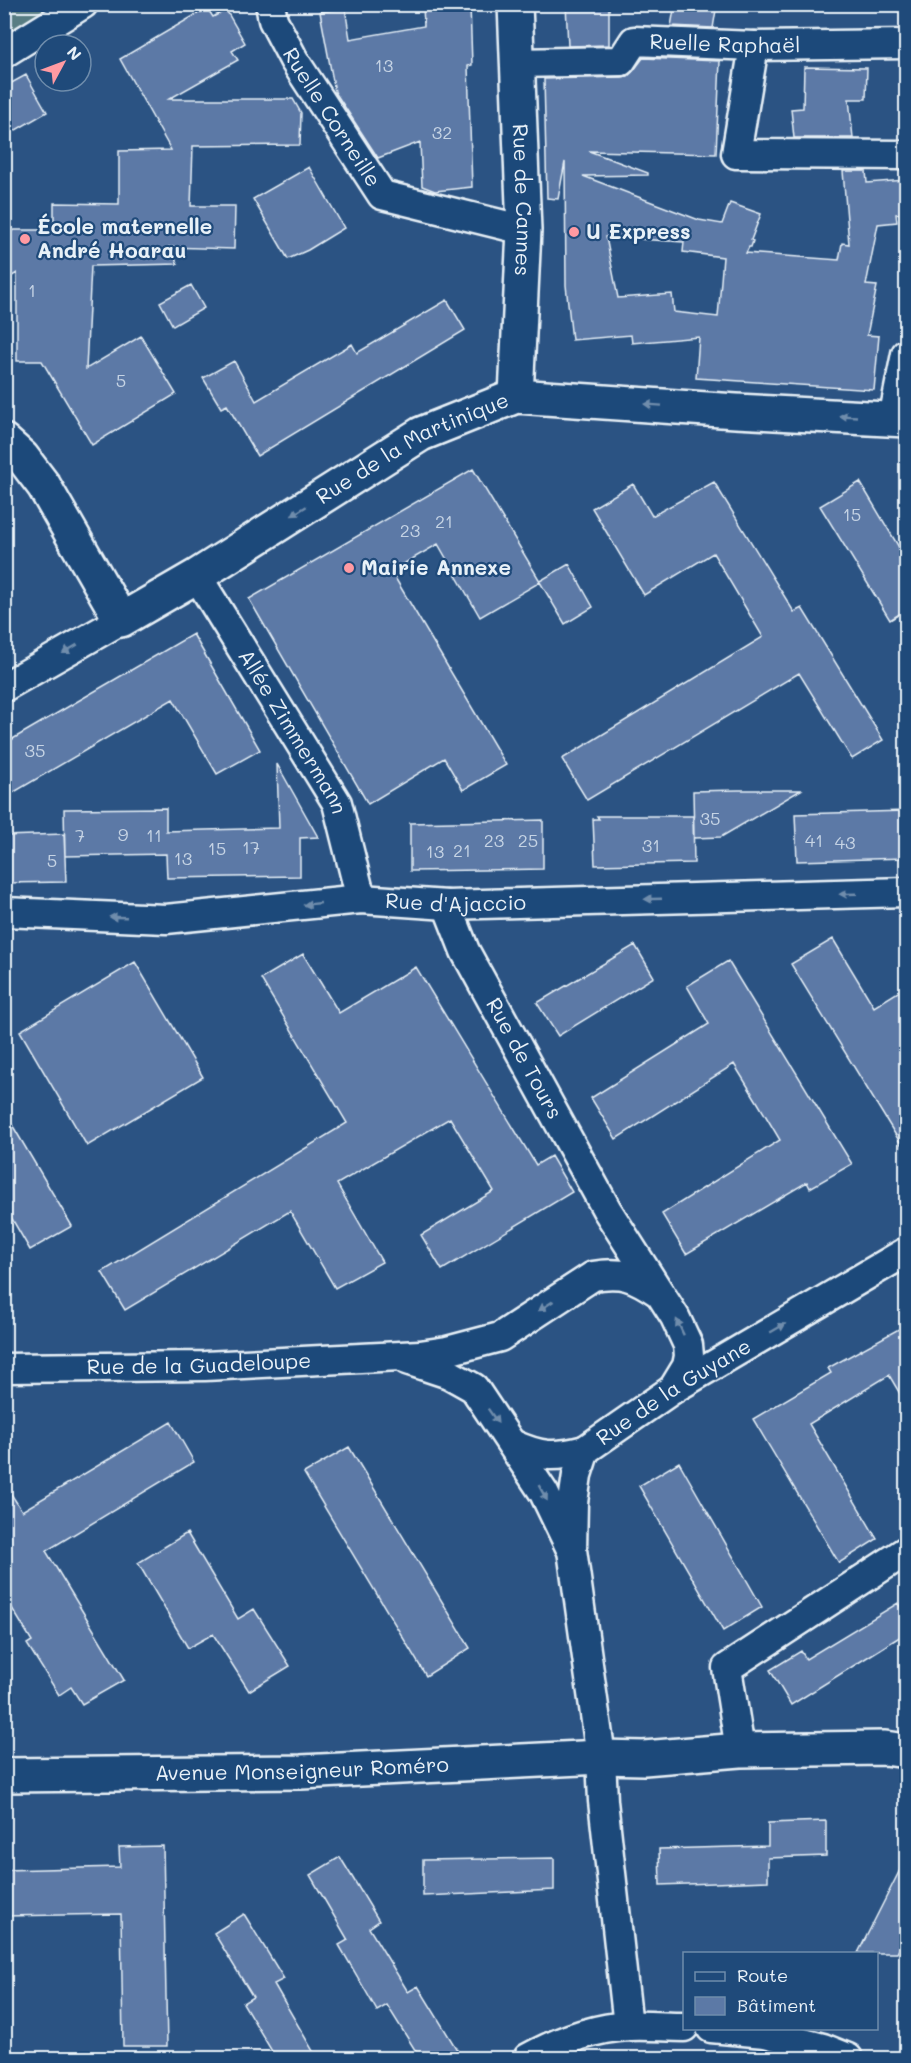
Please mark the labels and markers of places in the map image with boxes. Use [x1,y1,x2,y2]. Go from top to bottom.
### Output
place label: École maternelle André Hoarau [37,212,212,263]
place label: U Express [586,217,691,244]
marker: U Express [567,225,581,239]
marker: École maternelle André Hoarau [18,232,32,246]
place label: Mairie Annexe [361,553,511,580]
marker: Mairie Annexe [342,561,356,575]

